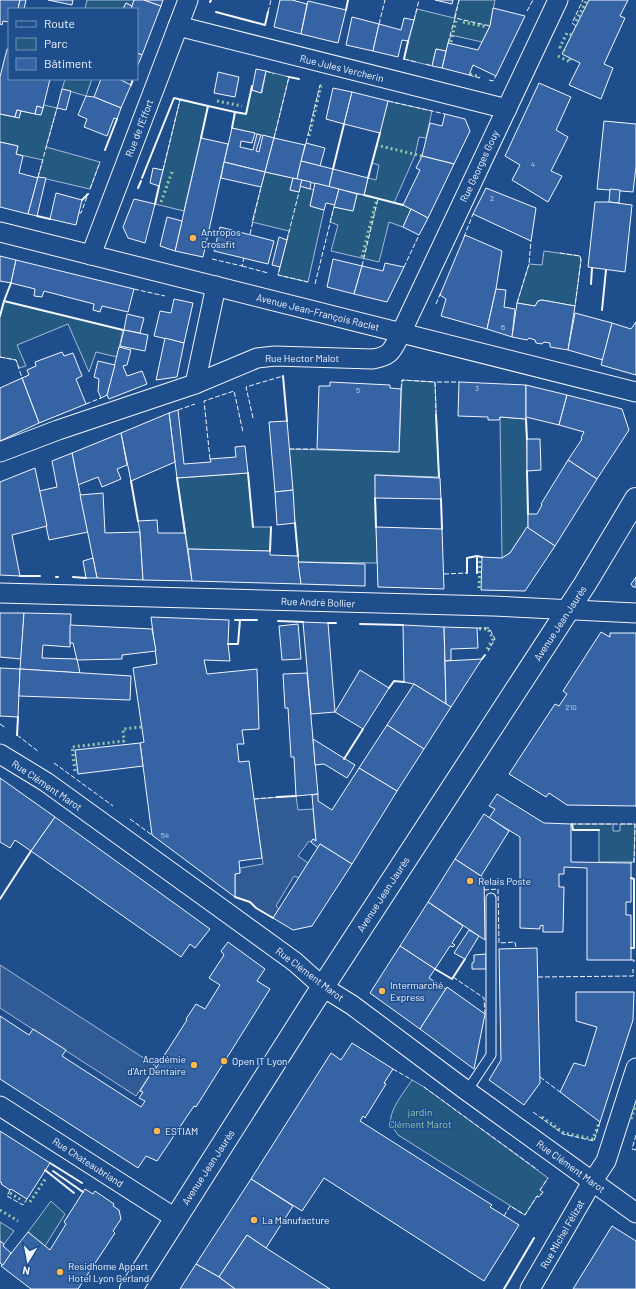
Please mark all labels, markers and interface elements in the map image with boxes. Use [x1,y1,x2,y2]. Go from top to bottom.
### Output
legend [8,8,138,80]
text: Route [44,16,75,30]
text: Parc [44,36,68,50]
street label: Rue Jules Vercherin [299,52,385,84]
text: Bâtiment [44,56,92,70]
street label: Rue de l'Effort [123,97,156,159]
street label: Rue Georges Gouy [457,128,501,204]
house number: 4 [531,159,535,169]
house number: 2 [490,193,494,203]
place label: Antropos Crossfit [201,226,241,250]
marker: Antropos Crossfit [188,233,198,243]
street label: Avenue Jean-François Raclet [255,291,381,333]
house number: 6 [501,322,505,332]
street label: Rue Hector Malot [265,352,339,364]
house number: 3 [475,383,479,393]
house number: 5 [356,385,360,395]
street label: Avenue Jean Jaurès [531,583,589,663]
street label: Rue André Bollier [281,595,356,609]
house number: 210 [565,702,577,712]
street label: Rue Clément Marot [10,757,85,813]
house number: 54 [161,830,169,840]
street label: Avenue Jean Jaurès [354,854,412,934]
place label: Relais Poste [478,875,531,887]
marker: Relais Poste [465,876,475,886]
street label: Rue Clément Marot [274,945,347,1004]
place label: Intermarché Express [390,979,443,1003]
marker: Intermarché Express [377,986,387,996]
place label: Académie d'Art Dentaire [127,1053,186,1077]
place label: Open IT Lyon [232,1055,288,1067]
marker: Open IT Lyon [219,1056,229,1066]
marker: Académie d'Art Dentaire [189,1060,199,1070]
park label: jardin Clément Marot [388,1106,452,1130]
place label: ESTIAM [165,1125,198,1137]
marker: ESTIAM [152,1126,162,1136]
street label: Avenue Jean Jaurès [179,1127,237,1207]
street label: Rue Chateaubriand [50,1135,126,1189]
street label: Rue Clément Marot [534,1137,608,1195]
street label: Rue Michel Félizat [537,1197,587,1270]
place label: La Manufacture [262,1214,329,1226]
marker: La Manufacture [249,1215,259,1225]
north arrow [8,1241,48,1281]
place label: Residhome Appart Hotel Lyon Gerland [68,1260,149,1284]
text: N [21,1264,31,1278]
marker: Residhome Appart Hotel Lyon Gerland [55,1267,65,1277]

